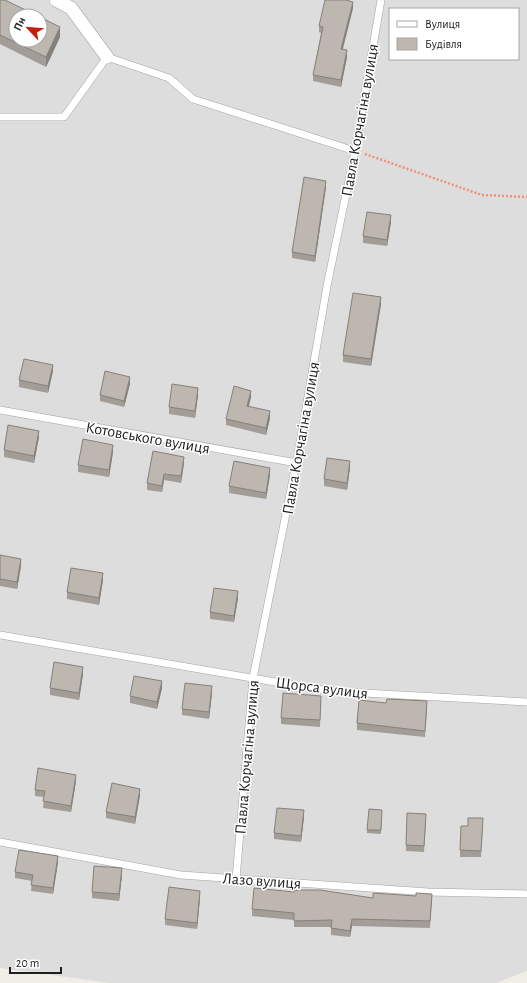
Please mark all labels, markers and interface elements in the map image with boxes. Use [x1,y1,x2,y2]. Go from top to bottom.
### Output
north arrow [8,8,48,48]
legend [389,8,519,60]
text: Пн [12,15,27,32]
text: Вулиця [425,18,460,31]
text: Будівля [425,38,462,51]
street label: Павла Корчагіна вулиця [339,43,382,198]
street label: Павла Корчагіна вулиця [280,361,323,516]
street label: Котовського вулиця [84,419,211,458]
street label: Щорса вулиця [275,674,369,703]
street label: Павла Корчагіна вулиця [232,679,263,835]
street label: Лазо вулиця [222,870,302,893]
scale bar [10,949,61,975]
text: 20 m [16,957,39,969]

